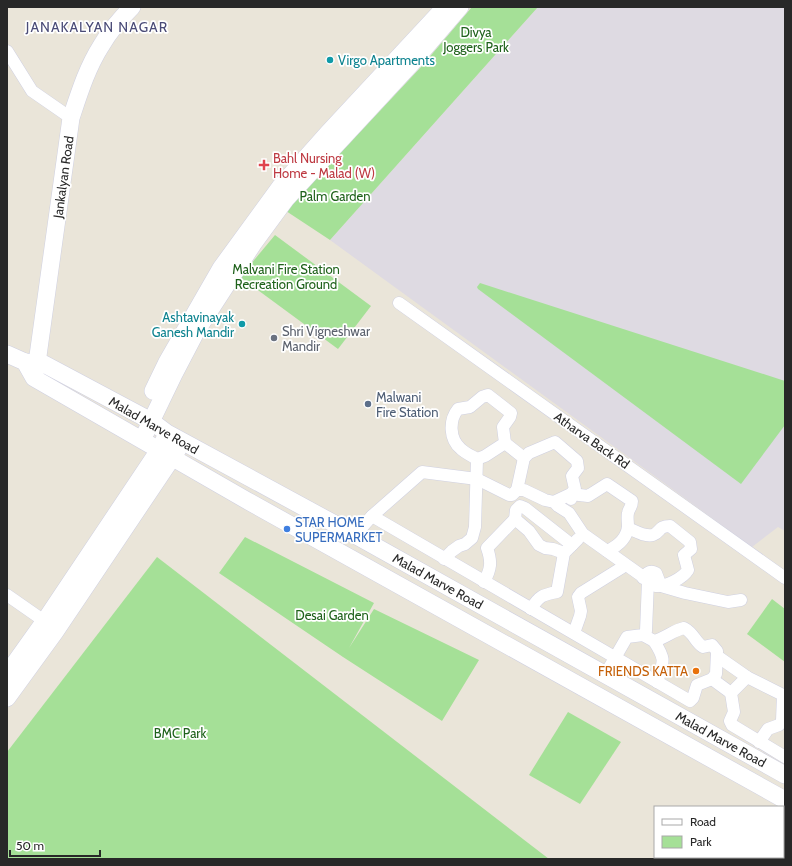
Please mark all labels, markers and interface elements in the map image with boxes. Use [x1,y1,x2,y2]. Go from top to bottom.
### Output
district label: JANAKALYAN NAGAR [25,18,168,36]
park label: Divya Joggers Park [442,24,509,55]
place label: Virgo Apartments [338,52,435,68]
marker: Virgo Apartments [325,55,335,65]
street label: Jankalyan Road [49,135,77,220]
place label: Bahl Nursing Home - Malad (W) [273,150,375,181]
marker: Bahl Nursing Home - Malad (W) [258,159,270,171]
park label: Palm Garden [300,188,370,204]
park label: Malvani Fire Station Recreation Ground [232,261,340,292]
place label: Ashtavinayak Ganesh Mandir [152,309,235,340]
marker: Ashtavinayak Ganesh Mandir [237,319,247,329]
place label: Shri Vigneshwar Mandir [282,323,371,354]
marker: Shri Vigneshwar Mandir [269,333,279,343]
place label: Malwani Fire Station [376,389,438,420]
street label: Malad Marve Road [106,393,202,457]
marker: Malwani Fire Station [363,399,373,409]
street label: Atharva Back Rd [551,408,633,472]
place label: STAR HOME SUPERMARKET [295,514,382,545]
marker: STAR HOME SUPERMARKET [282,524,292,534]
street label: Malad Marve Road [390,550,486,612]
park label: Desai Garden [295,607,369,623]
place label: FRIENDS KATTA [598,663,688,679]
marker: FRIENDS KATTA [691,666,701,676]
street label: Malad Marve Road [673,708,769,770]
park label: BMC Park [154,725,206,741]
legend [654,806,784,858]
text: Road [690,814,716,829]
scale bar [10,832,100,858]
text: Park [690,834,712,849]
text: 50 m [16,838,44,853]

